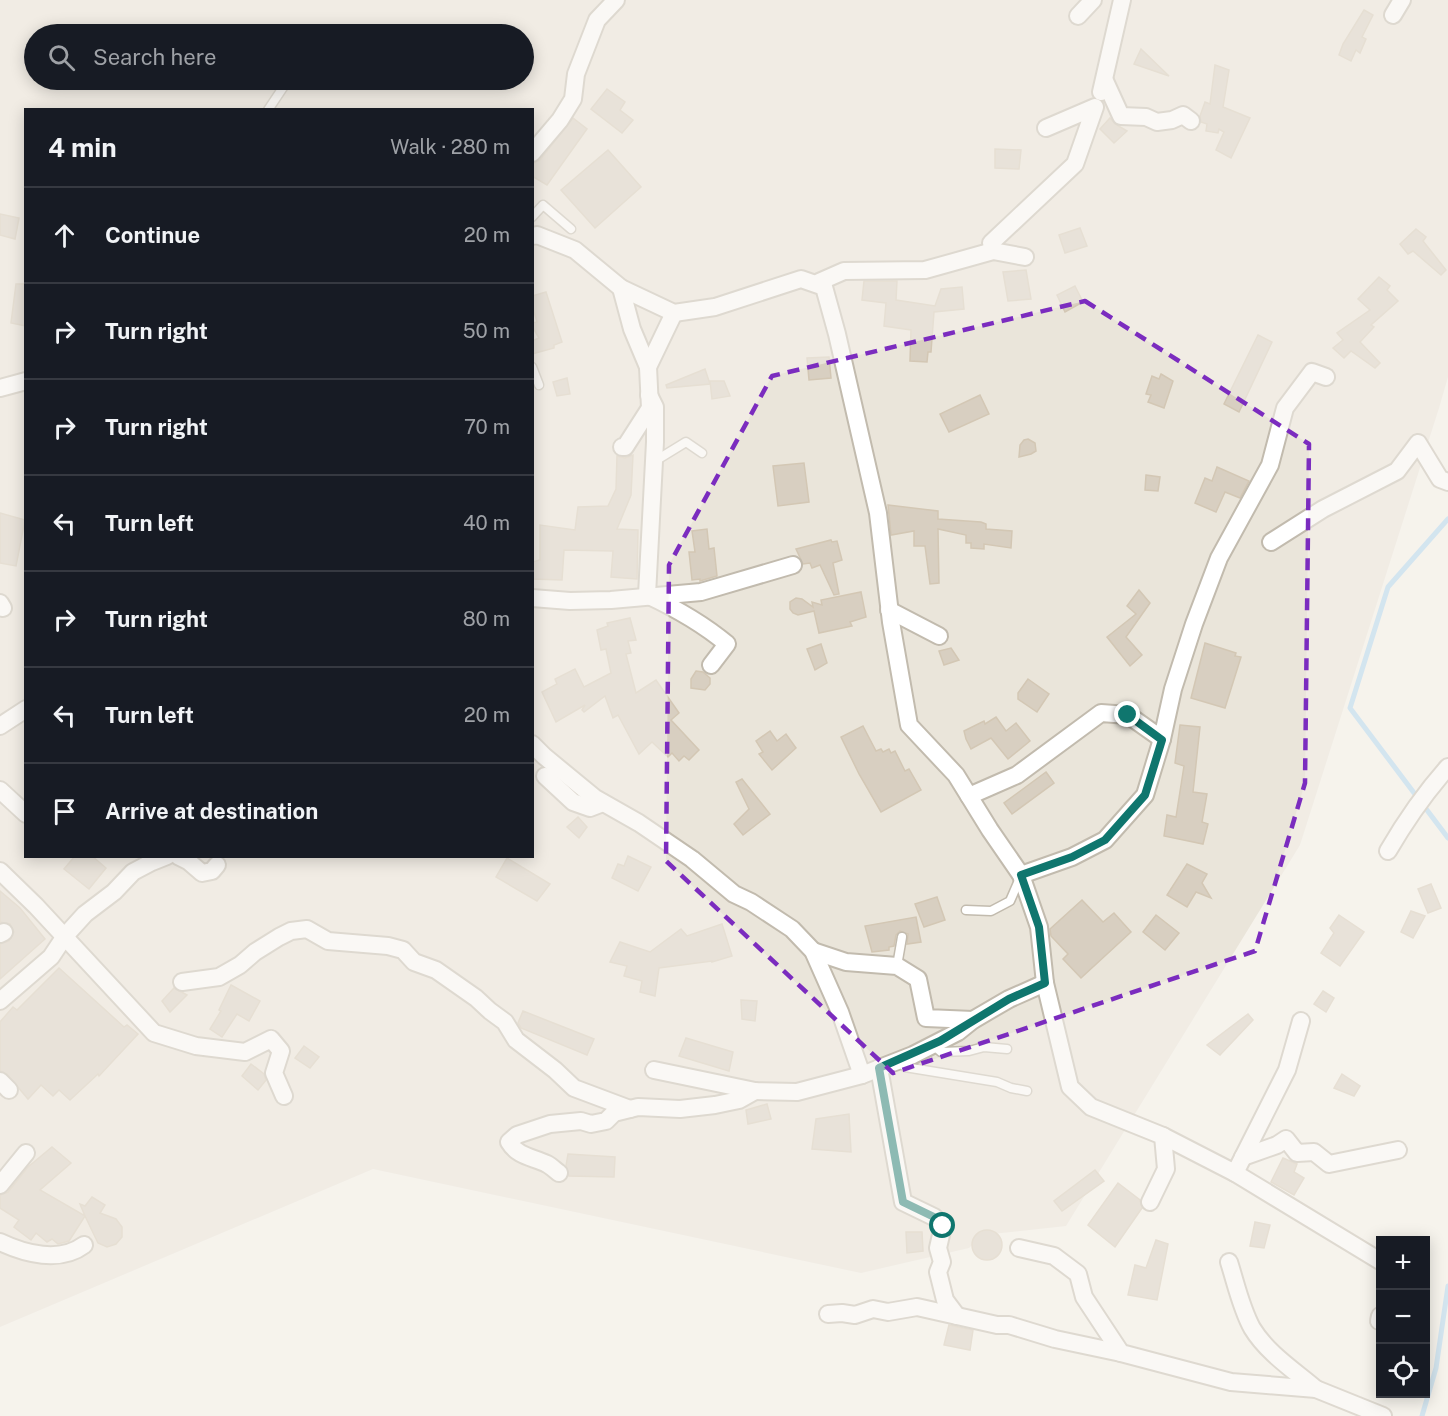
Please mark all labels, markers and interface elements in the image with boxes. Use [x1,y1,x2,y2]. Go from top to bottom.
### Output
search box [24,24,534,90]
icon: search [45,41,78,74]
text: Search here [93,44,217,70]
text: 4 min [48,132,117,163]
text: Walk · 280 m [390,135,510,159]
icon: ahead [48,219,81,252]
text: Continue [105,222,200,248]
text: 20 m [464,223,510,247]
icon: right [48,315,81,348]
text: Turn right [105,318,208,344]
text: 50 m [463,319,510,343]
icon: right [48,411,81,444]
text: Turn right [105,414,208,440]
text: 70 m [464,415,510,439]
icon: left [48,507,81,540]
text: Turn left [105,510,194,536]
text: 40 m [463,511,510,535]
icon: right [48,603,81,636]
text: Turn right [105,606,208,632]
text: 80 m [463,607,510,631]
icon: left [48,699,81,732]
route end [1114,701,1140,727]
text: Turn left [105,702,194,728]
text: 20 m [464,703,510,727]
icon: arrive [48,795,81,828]
text: Arrive at destination [105,798,318,824]
route start [929,1212,955,1238]
map controls [1376,1236,1430,1398]
button: + [1376,1236,1430,1290]
button: − [1376,1290,1430,1344]
button: locate [1376,1344,1430,1398]

